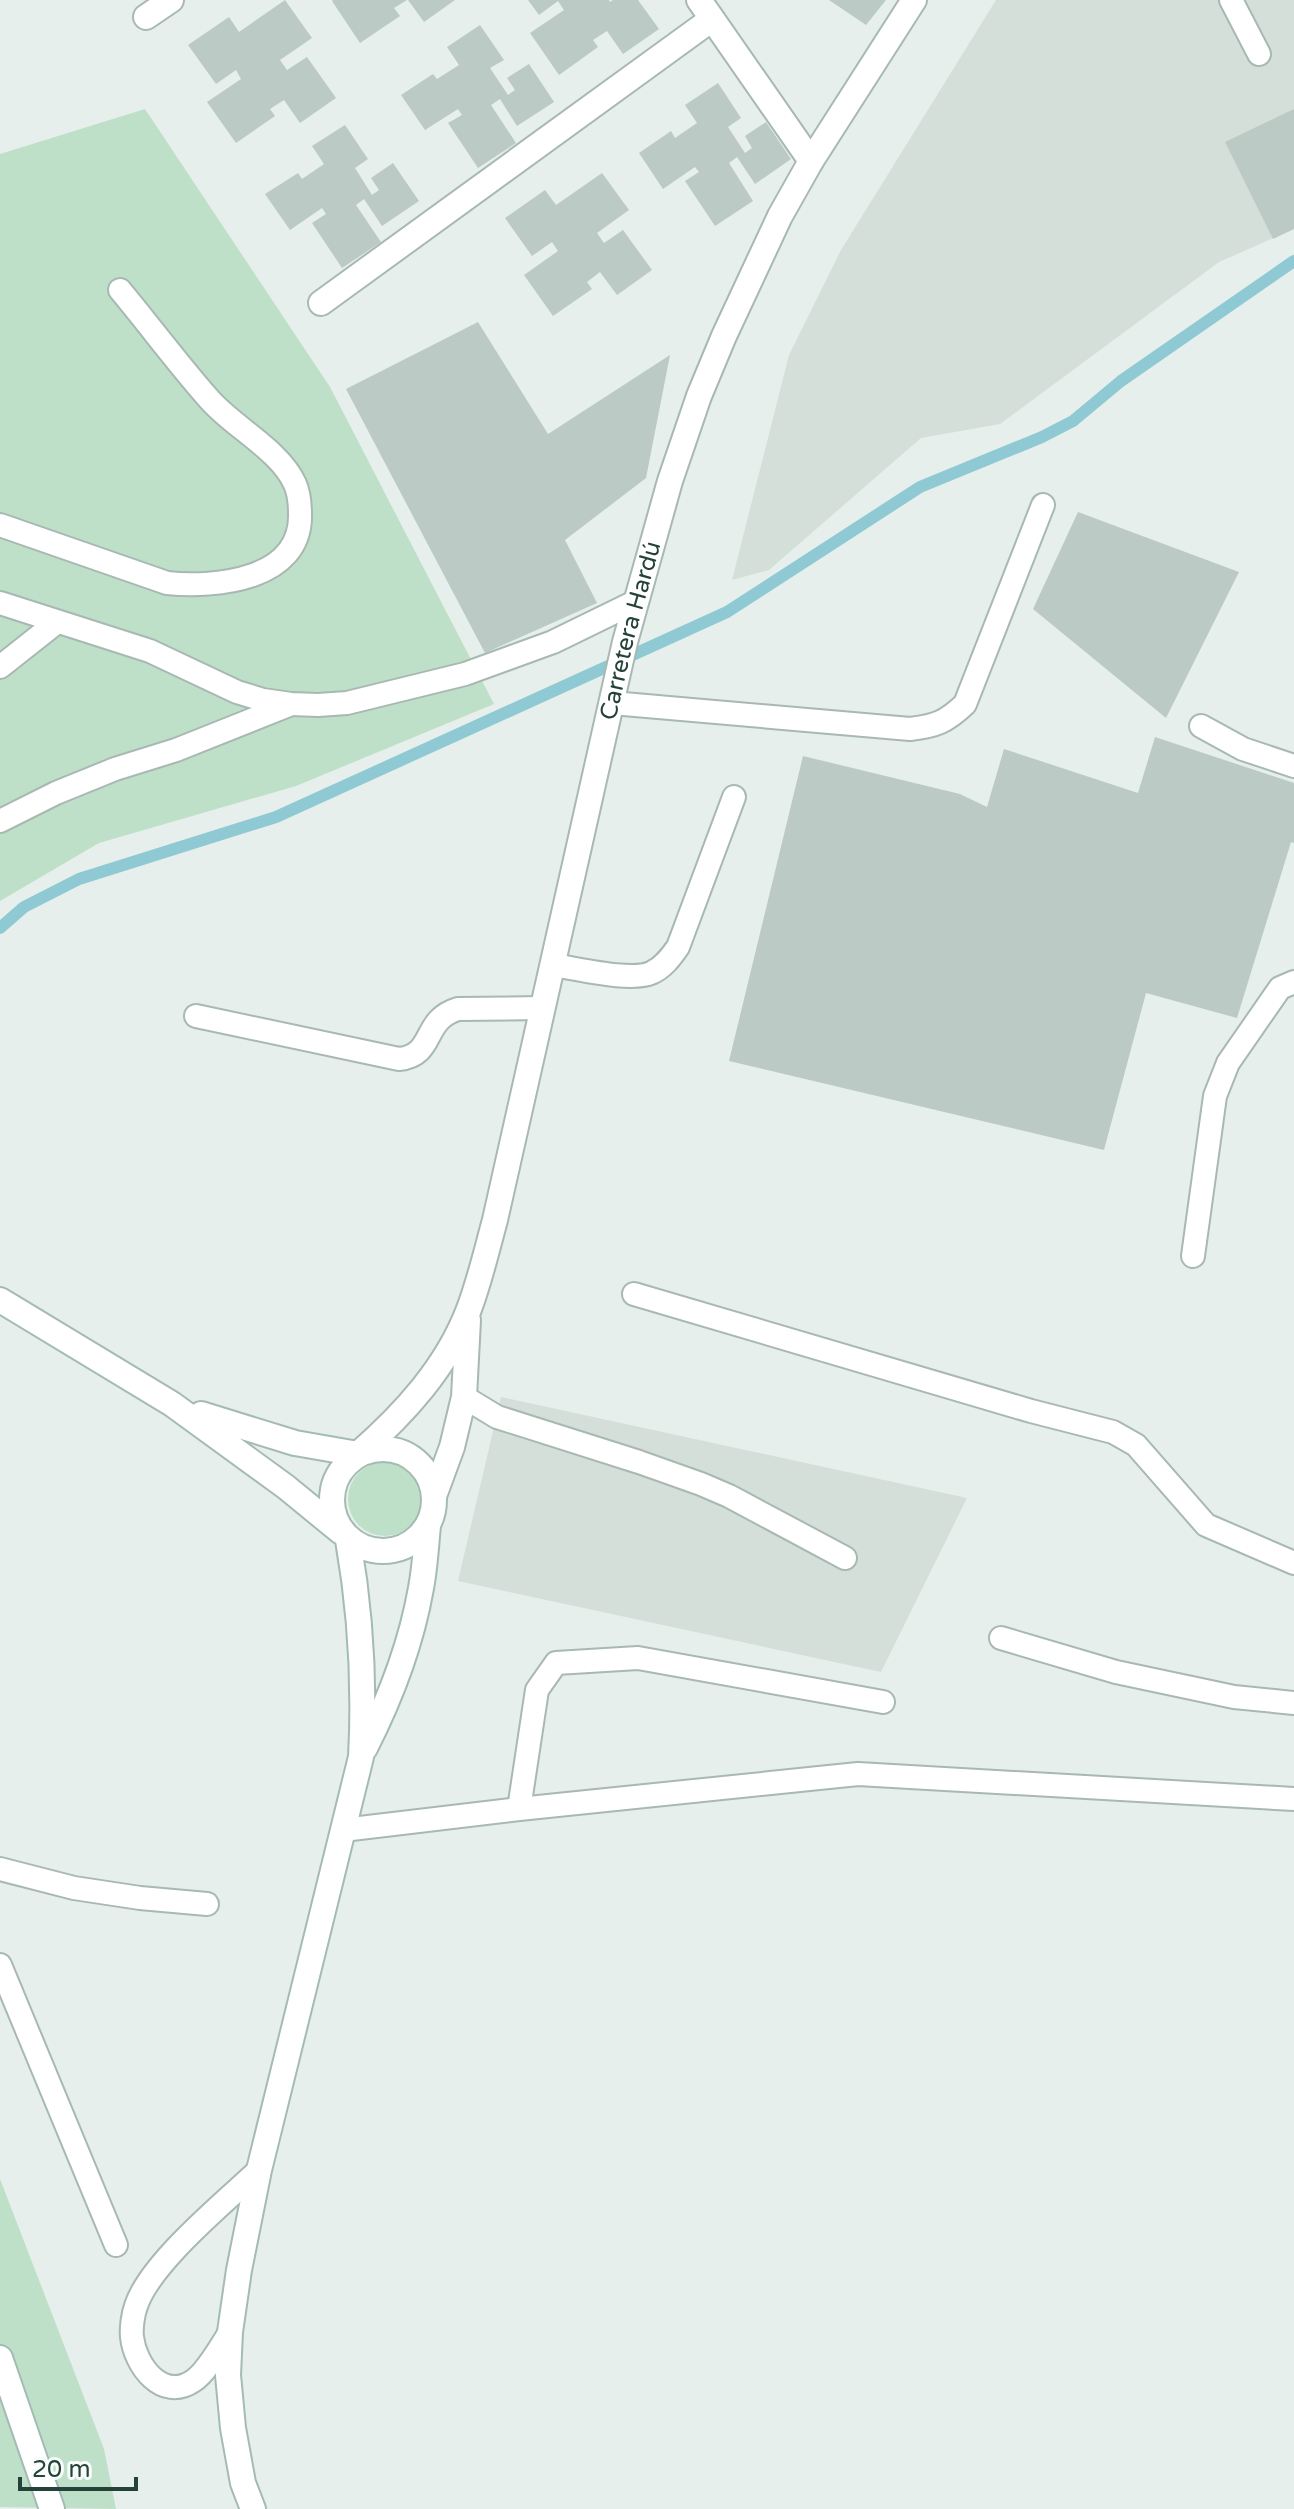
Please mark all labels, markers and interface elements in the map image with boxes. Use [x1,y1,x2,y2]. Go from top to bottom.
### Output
street label: Carretera Hardú [593,538,667,723]
scale bar [20,2441,136,2491]
text: 20 m [32,2455,90,2484]

